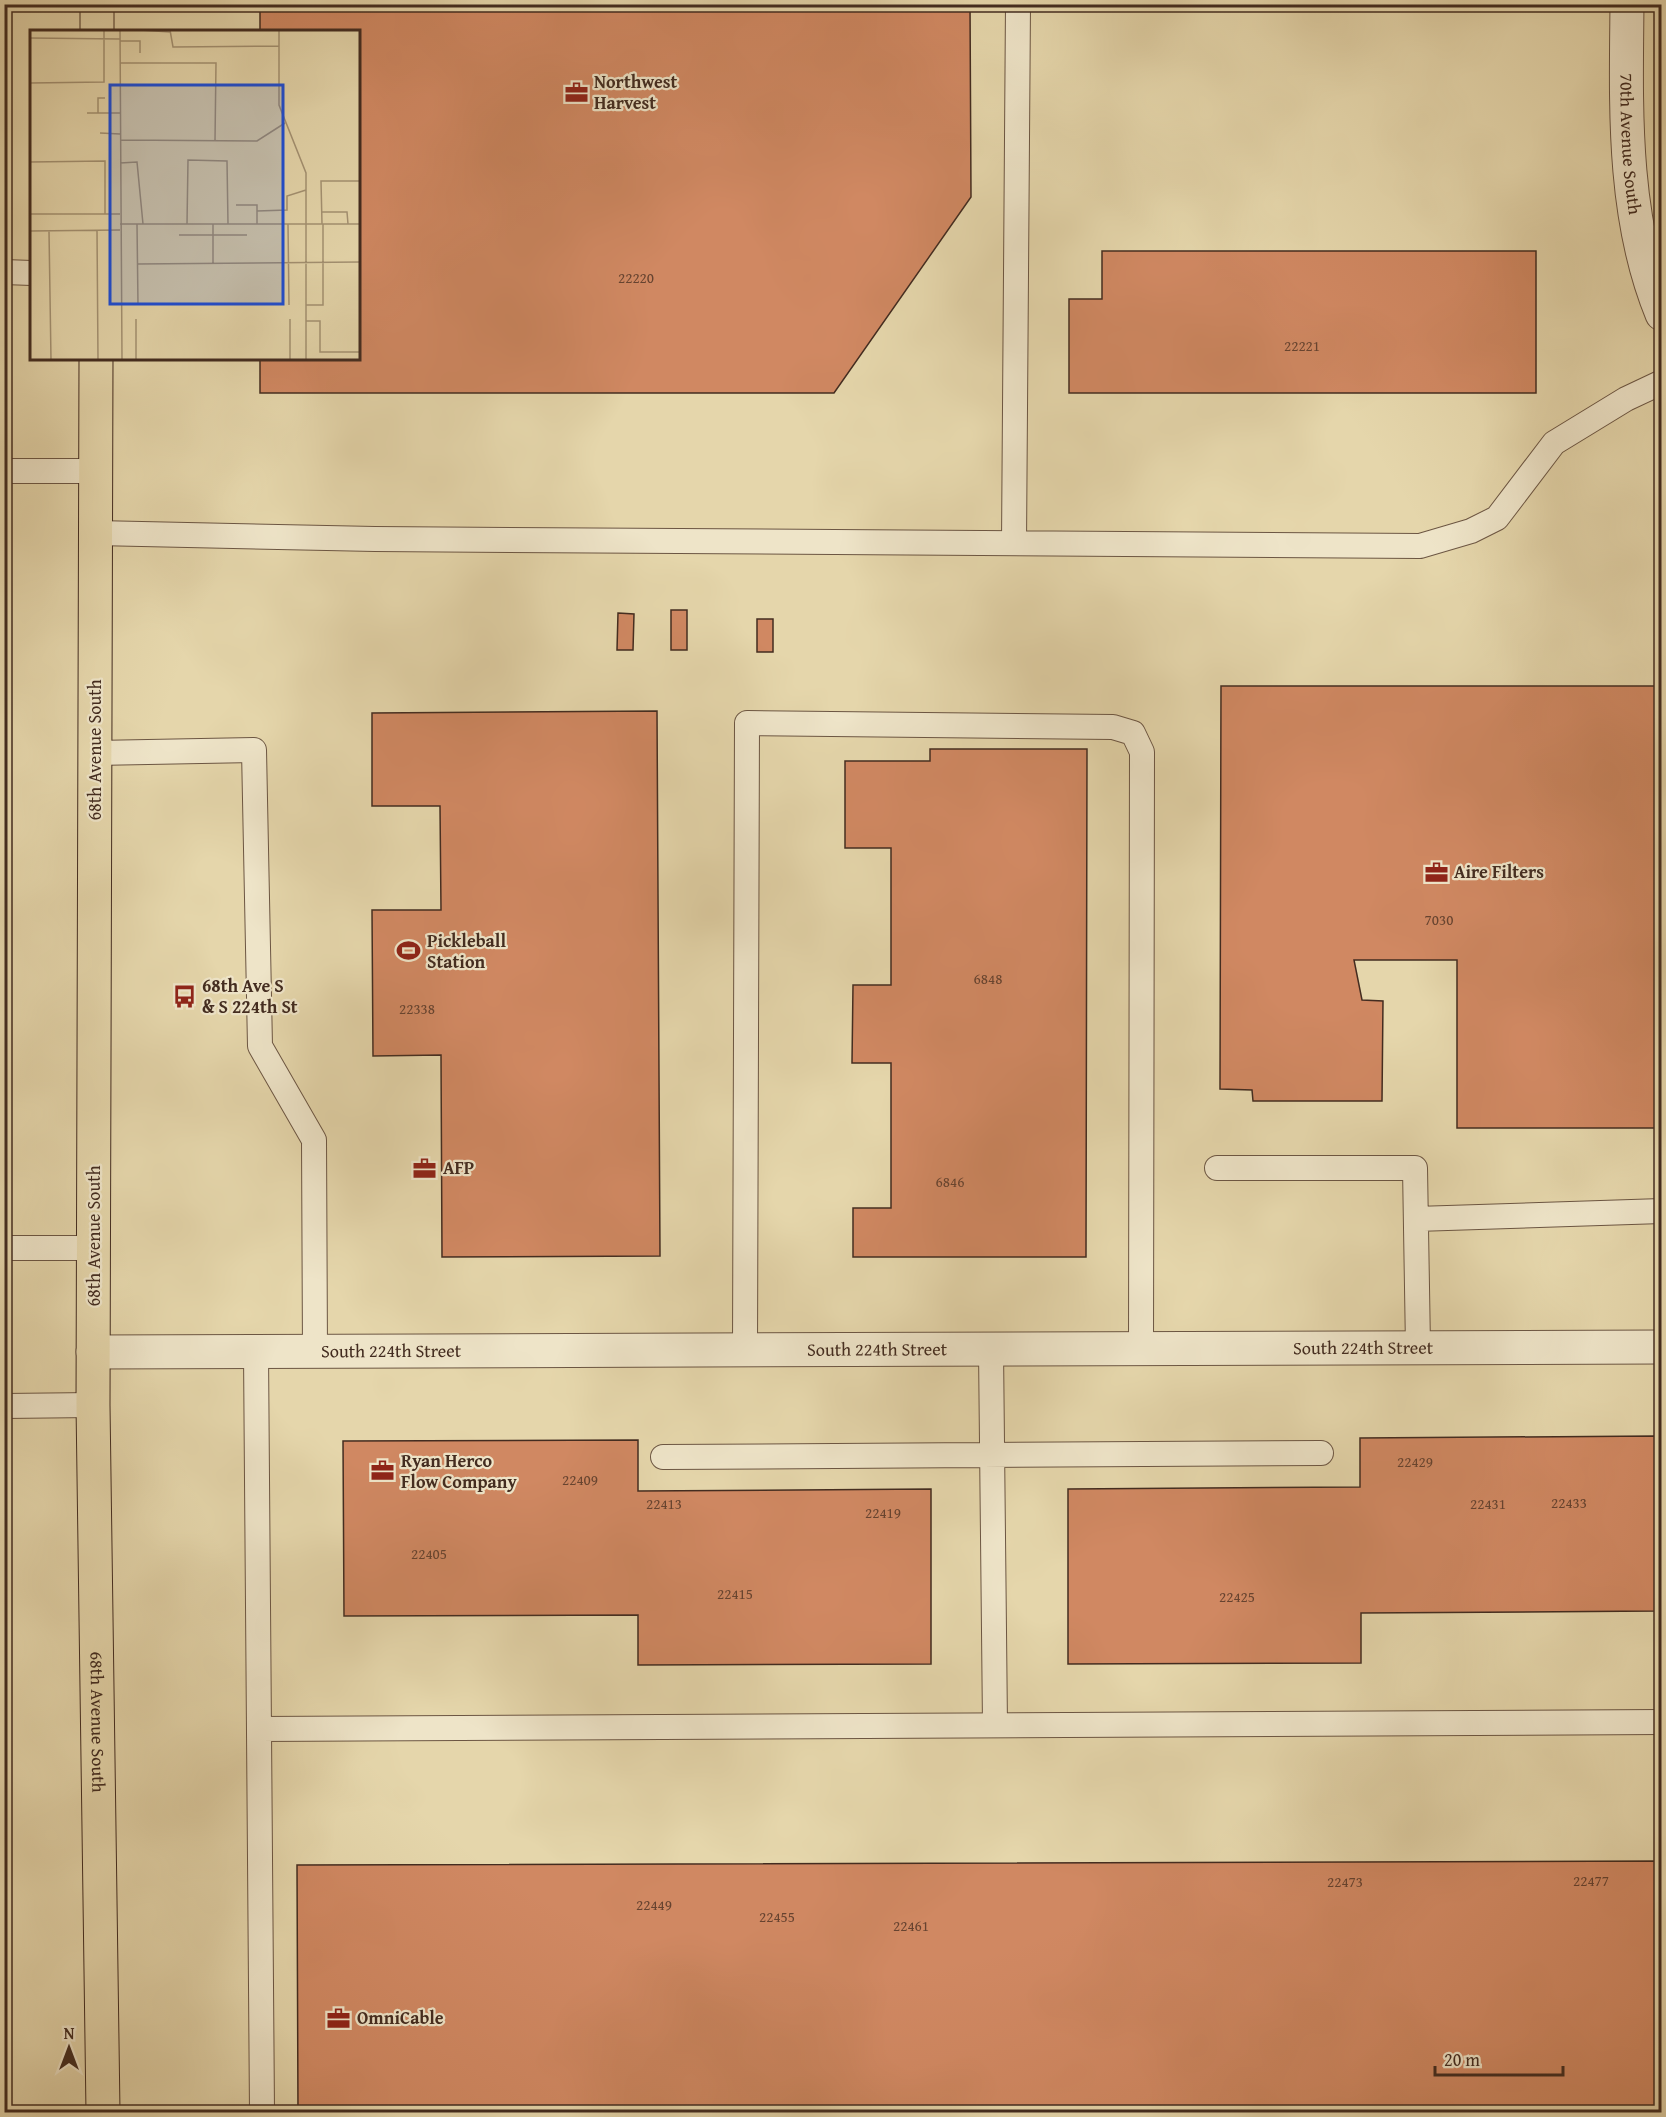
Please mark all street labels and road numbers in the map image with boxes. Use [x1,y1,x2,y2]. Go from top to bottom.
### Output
street label: 70th Avenue South [1613,73,1649,216]
street label: 68th Avenue South [81,679,108,821]
street label: 68th Avenue South [80,1165,107,1307]
street label: South 224th Street [1293,1334,1434,1361]
street label: South 224th Street [807,1335,948,1363]
street label: South 224th Street [321,1337,462,1364]
street label: 68th Avenue South [83,1651,112,1793]

